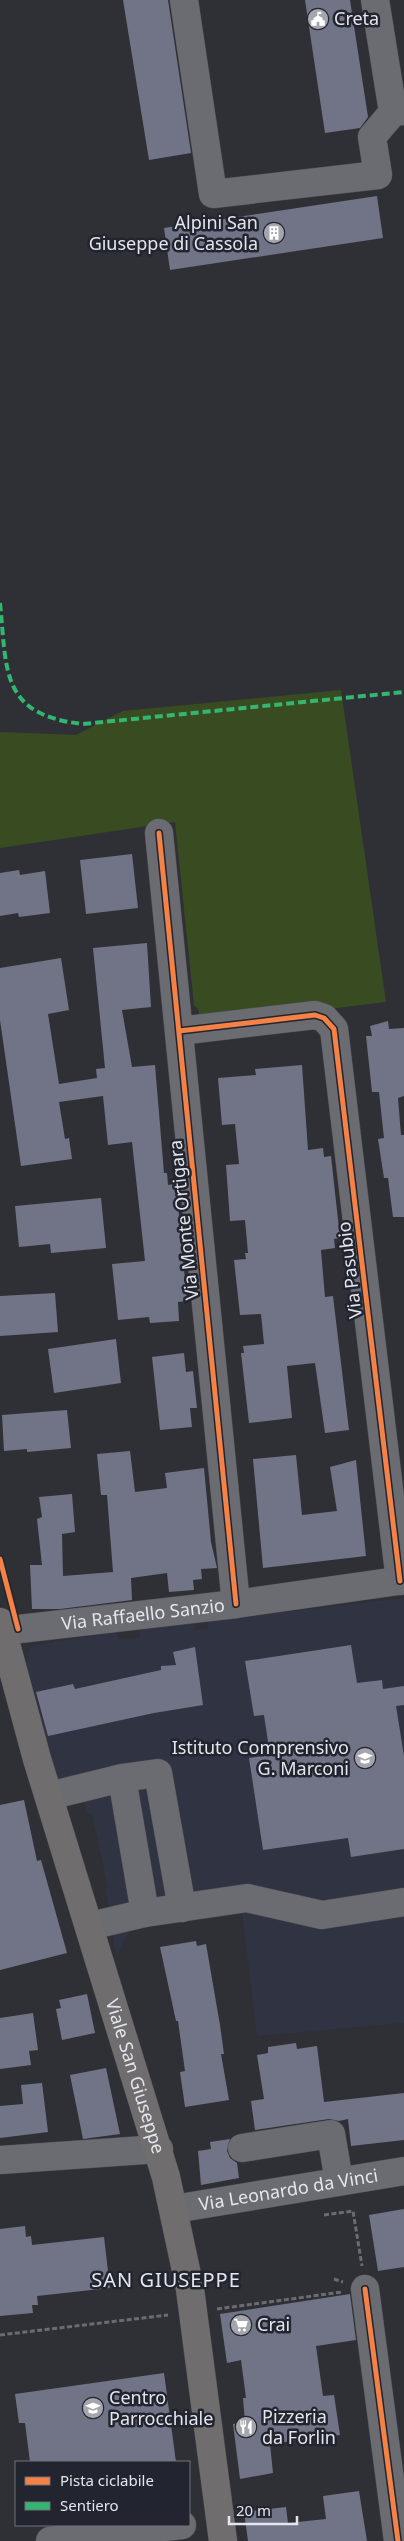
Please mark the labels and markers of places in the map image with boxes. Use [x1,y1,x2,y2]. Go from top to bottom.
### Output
place label: Creta [334,6,379,30]
public building icon: Creta [306,7,330,31]
place label: Alpini San Giuseppe di Cassola [89,210,258,255]
building icon: Alpini San Giuseppe di Cassola [262,221,286,245]
place label: Istituto Comprensivo G. Marconi [172,1735,349,1780]
school or university icon: Istituto Comprensivo G. Marconi [353,1746,377,1770]
place label: Crai [257,2312,290,2336]
supermarket icon: Crai [229,2313,253,2337]
place label: Centro Parrocchiale [109,2385,213,2430]
school or university icon: Centro Parrocchiale [81,2396,105,2420]
place label: Pizzeria da Forlin [262,2404,336,2449]
restaurant icon: Pizzeria da Forlin [234,2415,258,2439]

